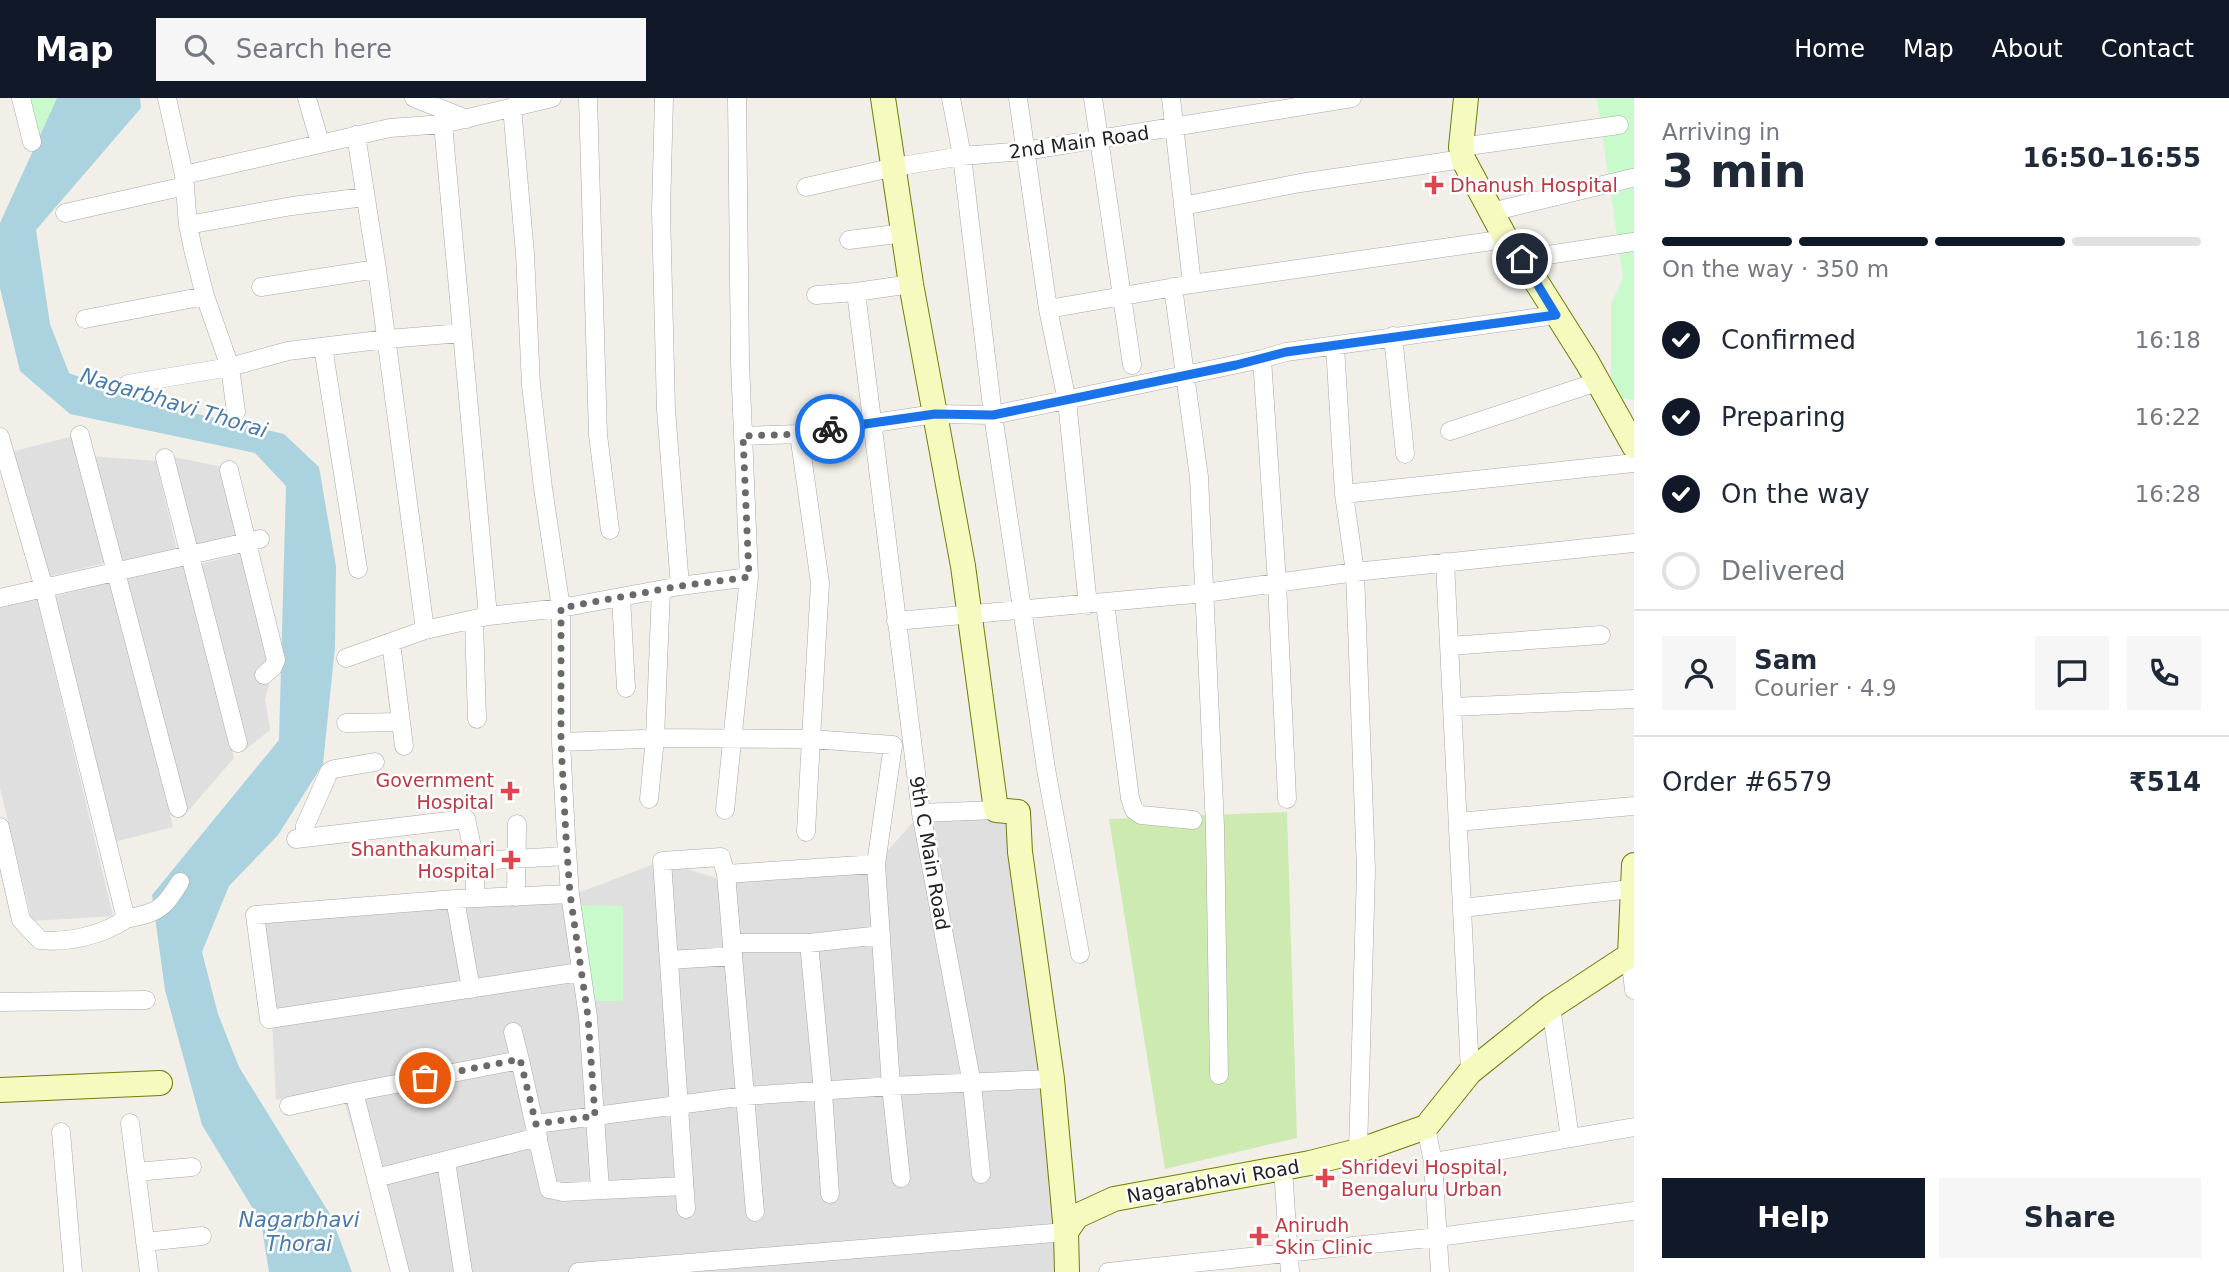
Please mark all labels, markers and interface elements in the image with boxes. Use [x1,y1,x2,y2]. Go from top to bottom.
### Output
search box [156,18,646,81]
text: Map [35,30,114,69]
icon: search [180,30,218,68]
text: Search here [236,34,392,64]
text: Home [1794,35,1865,63]
text: Map [1903,35,1954,63]
text: About [1992,35,2063,63]
text: Contact [2101,35,2194,63]
text: Arriving in [1662,119,1780,145]
street label: 2nd Main Road [1008,121,1150,163]
text: 16:50–16:55 [2022,143,2201,173]
text: 3 min [1662,144,1806,198]
place label: Dhanush Hospital [1450,174,1618,196]
marker: Dhanush Hospital [1424,175,1444,195]
pin [1492,229,1552,289]
icon: home [1503,240,1541,278]
text: On the way · 350 m [1662,256,1889,282]
icon: check [1662,321,1700,359]
text: Confirmed [1721,325,1856,355]
text: 16:18 [2135,327,2201,353]
water label: Nagarbhavi Thorai [78,363,271,443]
courier [795,394,865,464]
icon: check [1662,398,1700,436]
text: Preparing [1721,402,1846,432]
text: 16:22 [2135,404,2201,430]
icon: bike [811,410,849,448]
icon: check [1662,475,1700,513]
text: On the way [1721,479,1870,509]
text: 16:28 [2135,481,2201,507]
text: Delivered [1721,556,1845,586]
button: person [1662,636,1736,710]
button: chat [2035,636,2109,710]
button: phone [2127,636,2201,710]
text: Sam [1754,645,1817,675]
text: Courier · 4.9 [1754,675,1897,701]
text: Order #6579 [1662,767,1832,797]
text: ₹514 [2129,767,2201,797]
place label: Government Hospital [376,769,494,813]
street label: 9th C Main Road [906,774,954,932]
marker: Government Hospital [500,781,520,801]
place label: Shanthakumari Hospital [350,838,495,882]
marker: Shanthakumari Hospital [501,850,521,870]
pin [395,1048,455,1108]
icon: bag [406,1059,444,1097]
street label: Nagarabhavi Road [1125,1155,1301,1207]
place label: Shridevi Hospital, Bengaluru Urban [1341,1156,1508,1200]
marker: Shridevi Hospital, Bengaluru Urban [1315,1168,1335,1188]
button: Help [1662,1178,1925,1258]
button: Share [1939,1178,2201,1258]
water label: Nagarbhavi Thorai [238,1208,360,1256]
place label: Anirudh Skin Clinic [1275,1214,1373,1258]
marker: Anirudh Skin Clinic [1249,1226,1269,1246]

